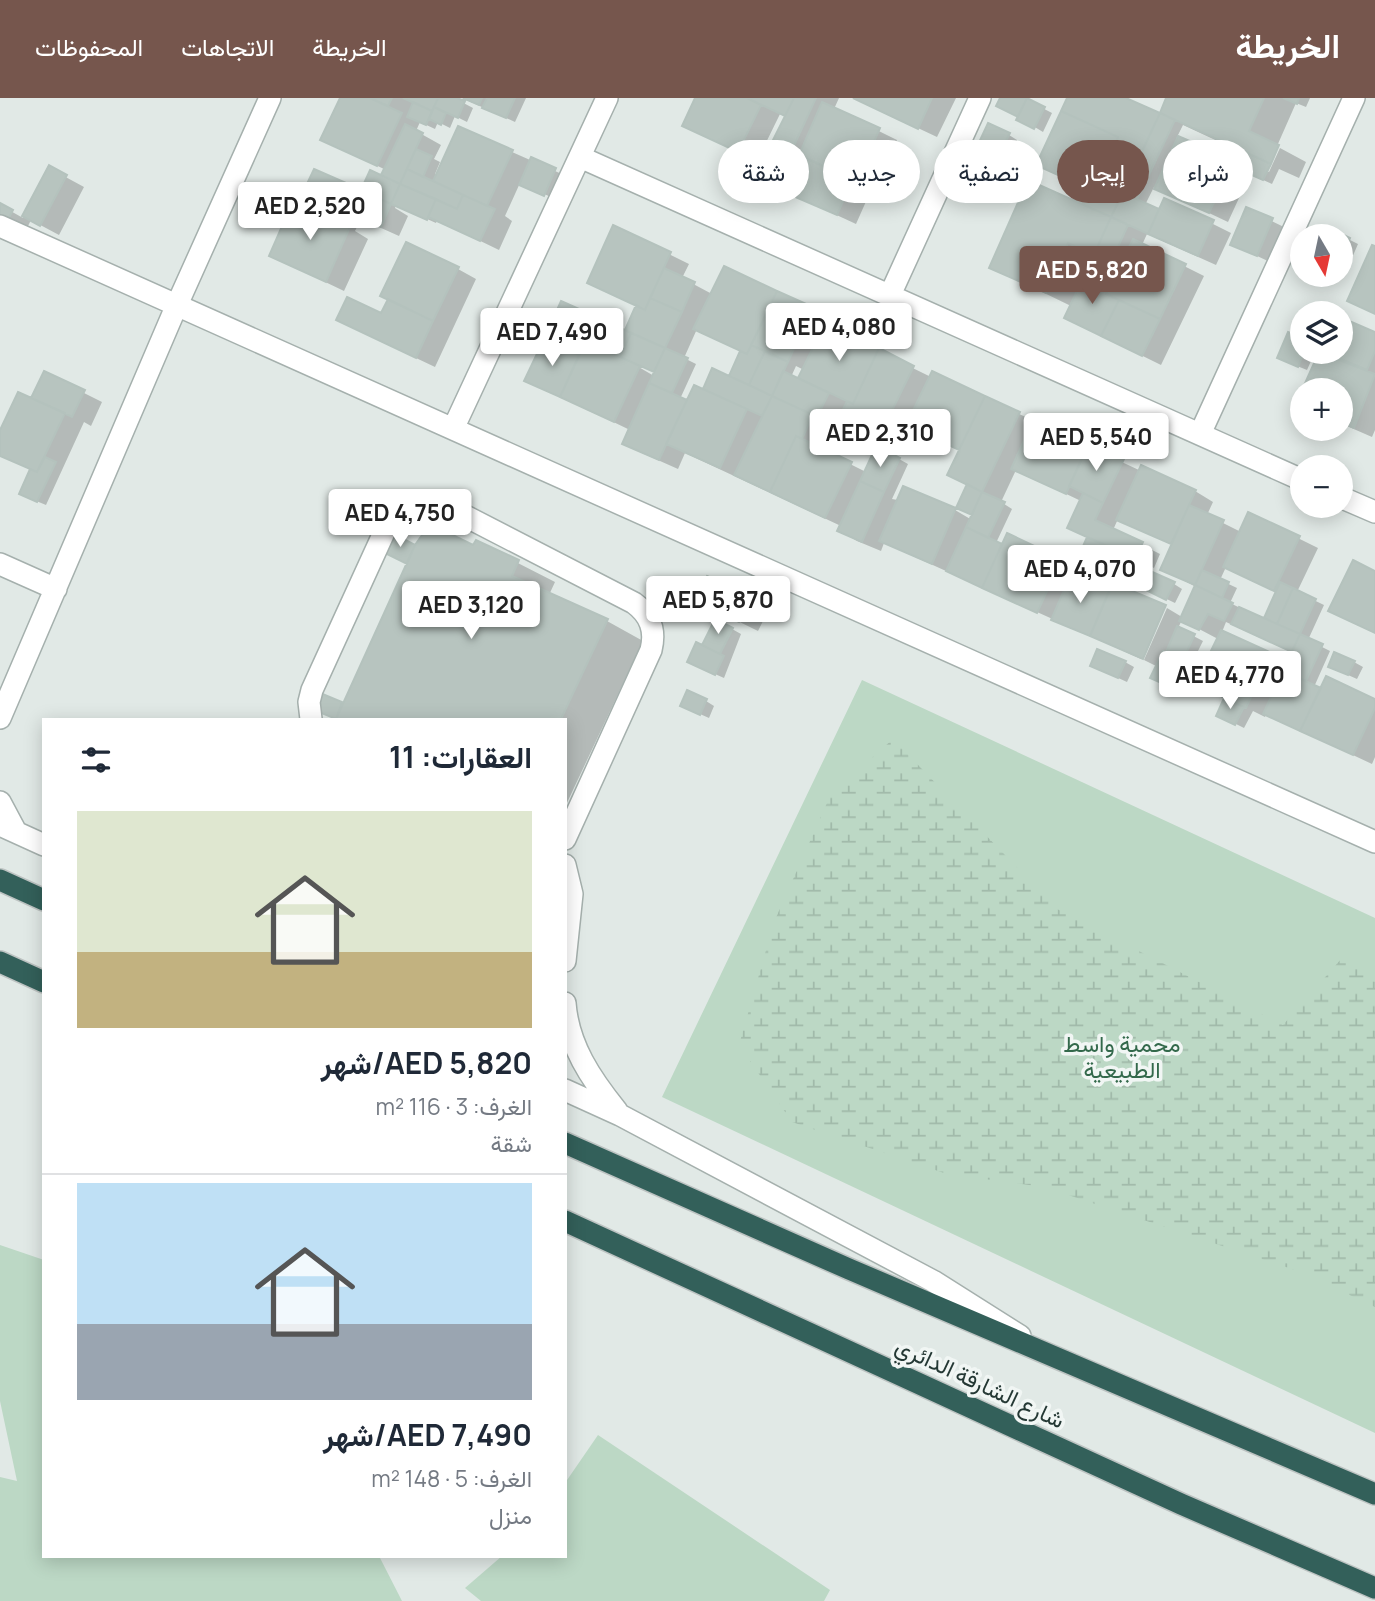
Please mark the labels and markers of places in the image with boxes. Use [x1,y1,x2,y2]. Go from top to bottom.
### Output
pin: AED 2,520 [230,183,390,242]
pin: AED 5,820 [1012,246,1172,306]
pin: AED 4,080 [759,303,919,363]
pin: AED 7,490 [472,308,632,368]
pin: AED 2,310 [800,410,960,469]
pin: AED 5,540 [1016,414,1176,473]
pin: AED 4,750 [320,490,480,549]
pin: AED 4,070 [1000,546,1160,605]
pin: AED 5,870 [638,576,798,636]
pin: AED 3,120 [391,582,551,641]
pin: AED 4,770 [1150,652,1310,711]

